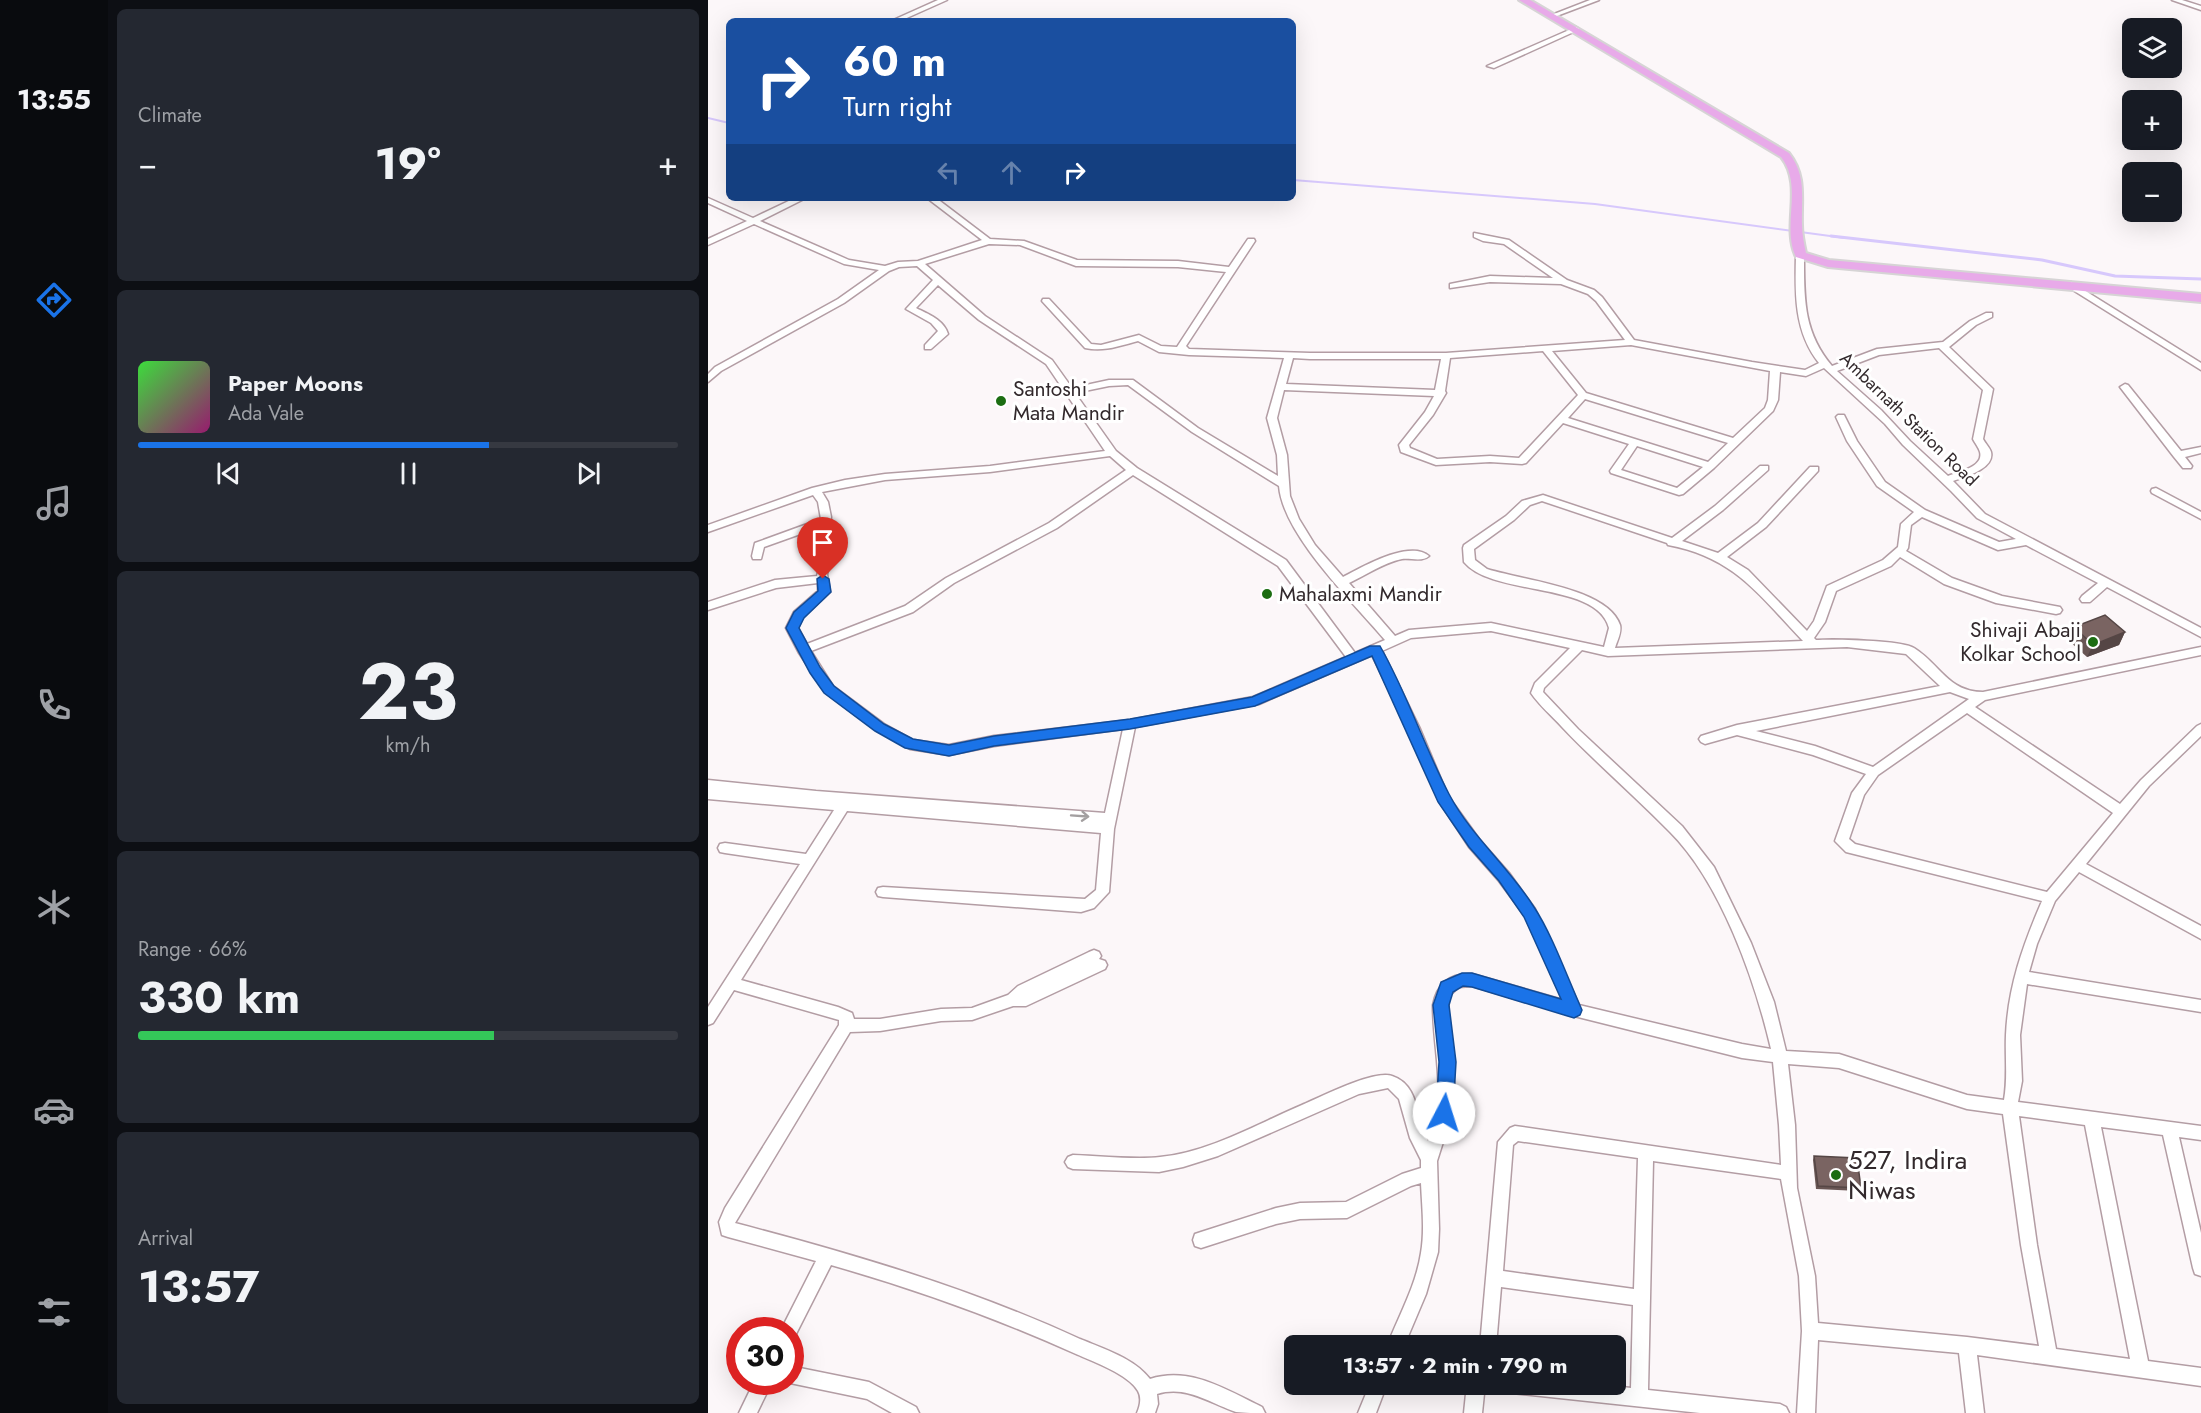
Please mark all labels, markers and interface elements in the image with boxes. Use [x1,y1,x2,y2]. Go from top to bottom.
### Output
map controls [2122,18,2182,222]
button: layers [2122,18,2182,78]
text: 60 m [843,31,946,92]
icon: right [744,42,822,120]
text: 13:55 [17,80,91,119]
text: Turn right [843,87,951,126]
button: + [2122,90,2182,150]
text: Climate [138,101,202,130]
text: 19° [374,131,441,196]
text: − [138,140,157,187]
text: + [658,140,678,187]
icon: left [932,156,965,189]
icon: ahead [995,156,1028,189]
icon: right [1058,156,1091,189]
button: − [2122,162,2182,222]
icon: directions [33,279,75,321]
street label: Ambarnath Station Road [1834,346,1984,492]
text: Paper Moons [228,367,363,399]
place label: Santoshi Mata Mandir [1013,374,1125,428]
marker: Santoshi Mata Mandir [994,394,1008,408]
text: Ada Vale [228,399,304,428]
icon: previous [212,457,245,490]
icon: pause [392,457,425,490]
icon: next [572,457,605,490]
icon: music [33,482,75,524]
pin [797,517,848,579]
icon: arrive [806,526,839,559]
place label: Mahalaxmi Mandir [1279,579,1443,609]
marker: Mahalaxmi Mandir [1260,587,1274,601]
place label: Shivaji Abaji Kolkar School [1960,615,2081,669]
marker: Shivaji Abaji Kolkar School [2086,635,2100,649]
text: 23 [358,636,458,748]
icon: phone [33,684,75,726]
text: km/h [385,731,431,760]
one-way arrow [1070,810,1090,821]
icon: climate [33,886,75,928]
text: Range · 66% [138,935,247,964]
text: 330 km [138,965,300,1030]
position arrow [1412,1081,1476,1145]
icon: car [33,1089,75,1131]
place label: 527, Indira Niwas [1848,1141,1967,1209]
marker: 527, Indira Niwas [1829,1168,1843,1182]
text: Arrival [138,1224,193,1253]
text: 13:57 [138,1254,260,1319]
icon: filters [33,1291,75,1333]
speed limit sign: 30 [726,1317,804,1395]
text: 13:57 · 2 min · 790 m [1343,1349,1567,1381]

